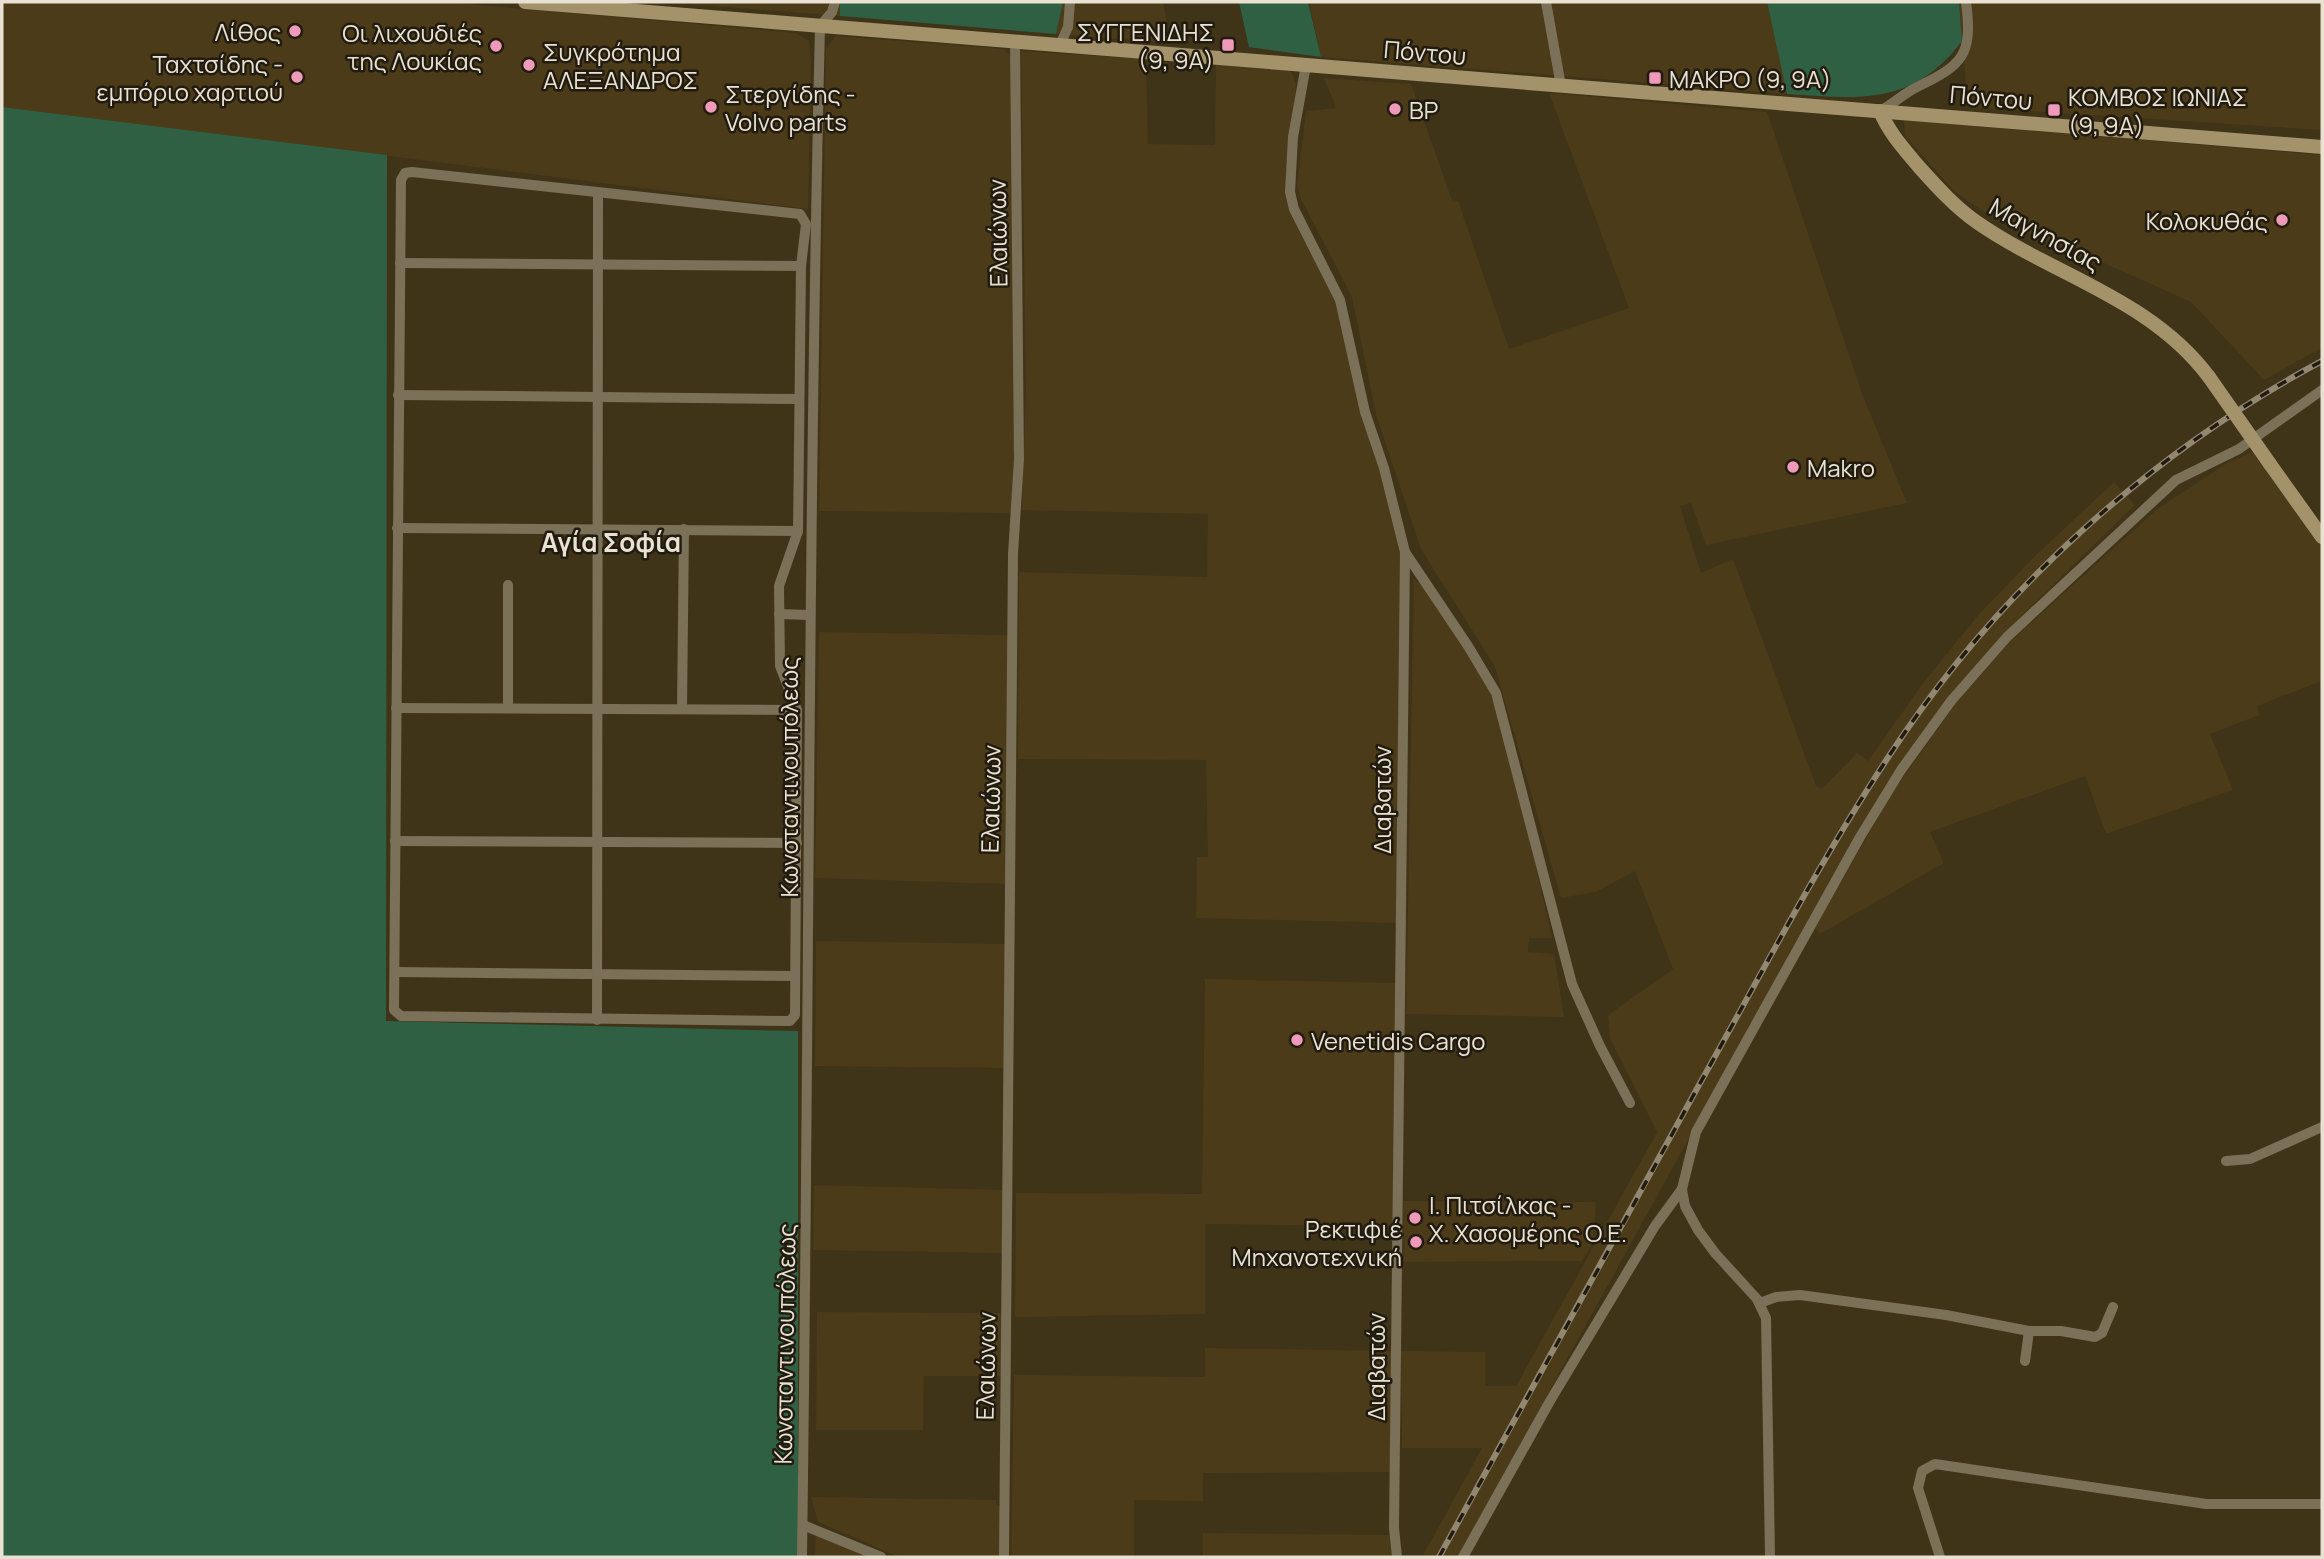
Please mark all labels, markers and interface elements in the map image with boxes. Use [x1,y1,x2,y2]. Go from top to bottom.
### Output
place label: Λίθος [215,15,281,48]
place label: ΣΥΓΓΕΝΙΔΗΣ (9, 9Α) [1077,15,1214,76]
place label: Οι λιχουδιές της Λουκίας [342,16,482,77]
marker: Λίθος [287,23,303,39]
street label: Πόντου [1382,32,1468,72]
place label: Συγκρότημα ΑΛΕΞΑΝΔΡΟΣ [543,35,698,96]
marker: ΣΥΓΓΕΝΙΔΗΣ (9, 9Α) [1220,37,1236,53]
marker: Οι λιχουδιές της Λουκίας [488,38,504,54]
place label: Ταχτσίδης - εμπόριο χαρτιού [97,47,283,108]
marker: Συγκρότημα ΑΛΕΞΑΝΔΡΟΣ [521,57,537,73]
place label: ΜΑΚΡΟ (9, 9Α) [1669,62,1831,95]
marker: Ταχτσίδης - εμπόριο χαρτιού [289,69,305,85]
marker: ΜΑΚΡΟ (9, 9Α) [1647,70,1663,86]
place label: Στεργίδης - Volvo parts [725,77,856,138]
street label: Πόντου [1948,77,2034,117]
place label: ΚΟΜΒΟΣ ΙΩΝΙΑΣ (9, 9Α) [2068,80,2247,141]
place label: BP [1409,93,1438,126]
marker: Στεργίδης - Volvo parts [703,99,719,115]
marker: BP [1387,101,1403,117]
marker: ΚΟΜΒΟΣ ΙΩΝΙΑΣ (9, 9Α) [2046,102,2062,118]
street label: Ελαιώνων [980,179,1014,287]
street label: Μαγνησίας [1984,190,2108,278]
place label: Κολοκυθάς [2146,204,2268,237]
marker: Κολοκυθάς [2274,212,2290,228]
place label: Makro [1807,451,1875,484]
marker: Makro [1785,459,1801,475]
district label: Αγία Σοφία [541,524,681,560]
street label: Κωνσταντινουπόλεως [772,657,805,897]
street label: Ελαιώνων [973,745,1007,853]
street label: Διαβατών [1365,746,1398,854]
place label: Venetidis Cargo [1311,1024,1485,1057]
marker: Venetidis Cargo [1289,1032,1305,1048]
place label: Ι. Πιτσίλκας - Χ. Χασομέρης Ο.Ε. [1429,1188,1627,1249]
marker: Ι. Πιτσίλκας - Χ. Χασομέρης Ο.Ε. [1407,1210,1423,1226]
place label: Ρεκτιφιέ Μηχανοτεχνική [1232,1212,1402,1273]
street label: Κωνσταντινουπόλεως [765,1223,803,1465]
marker: Ρεκτιφιέ Μηχανοτεχνική [1408,1234,1424,1250]
street label: Ελαιώνων [968,1312,1002,1420]
street label: Διαβατών [1359,1313,1392,1421]

